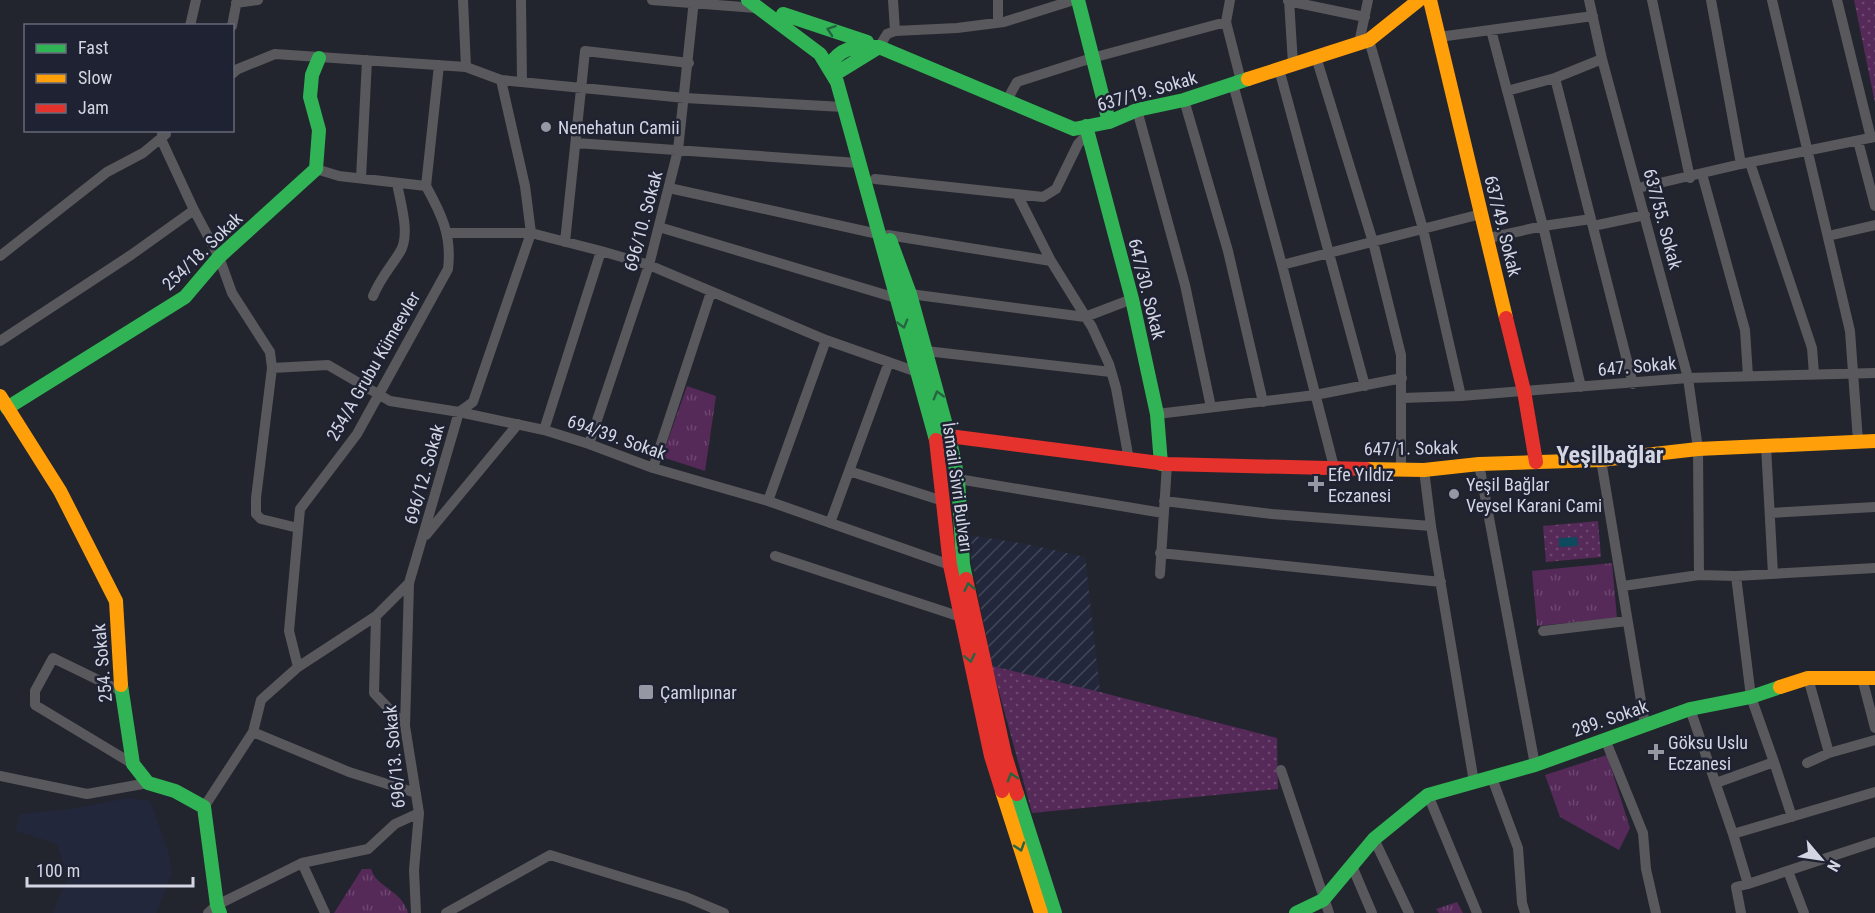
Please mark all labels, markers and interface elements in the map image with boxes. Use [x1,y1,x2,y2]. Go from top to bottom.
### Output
legend [24,24,234,132]
one-way arrow [826,25,837,38]
text: Fast [78,37,109,58]
text: Slow [78,67,113,88]
street label: 637/19. Sokak [1095,67,1199,115]
text: Jam [78,97,109,118]
place label: Nenehatun Camii [558,117,680,138]
marker: Nenehatun Camii [539,120,553,134]
street label: 637/55. Sokak [1640,166,1686,272]
street label: 696/10. Sokak [620,168,666,274]
street label: 637/49. Sokak [1480,173,1526,279]
street label: 254/18. Sokak [158,208,246,294]
street label: 647/30. Sokak [1124,236,1170,342]
street label: 254/A Grubu Kümeevler [322,287,425,444]
one-way arrow [896,318,908,329]
street label: 647. Sokak [1597,352,1677,380]
one-way arrow [933,390,945,401]
street label: 694/39. Sokak [565,410,669,464]
street label: İsmail Sivri Bulvarı [939,421,977,553]
street label: 696/12. Sokak [400,422,448,526]
street label: 647/1. Sokak [1364,437,1458,459]
district label: Yeşilbağlar [1556,441,1664,469]
place label: Efe Yıldız Eczanesi [1328,464,1394,506]
place label: Yeşil Bağlar Veysel Karani Cami [1466,474,1602,516]
marker: Efe Yıldız Eczanesi [1309,477,1323,491]
marker: Yeşil Bağlar Veysel Karani Cami [1447,487,1461,501]
one-way arrow [963,582,976,592]
street label: 254. Sokak [88,623,116,703]
one-way arrow [963,653,976,663]
place label: Çamlıpınar [660,682,737,703]
marker: Çamlıpınar [637,683,655,701]
street label: 289. Sokak [1569,695,1651,741]
street label: 696/13. Sokak [379,705,409,809]
place label: Göksu Uslu Eczanesi [1668,732,1748,774]
marker: Göksu Uslu Eczanesi [1649,745,1663,759]
one-way arrow [1007,772,1019,783]
north arrow [1791,829,1851,889]
one-way arrow [1013,841,1025,852]
scale bar [27,850,194,888]
text: N [1823,857,1844,875]
text: 100 m [36,860,80,881]

